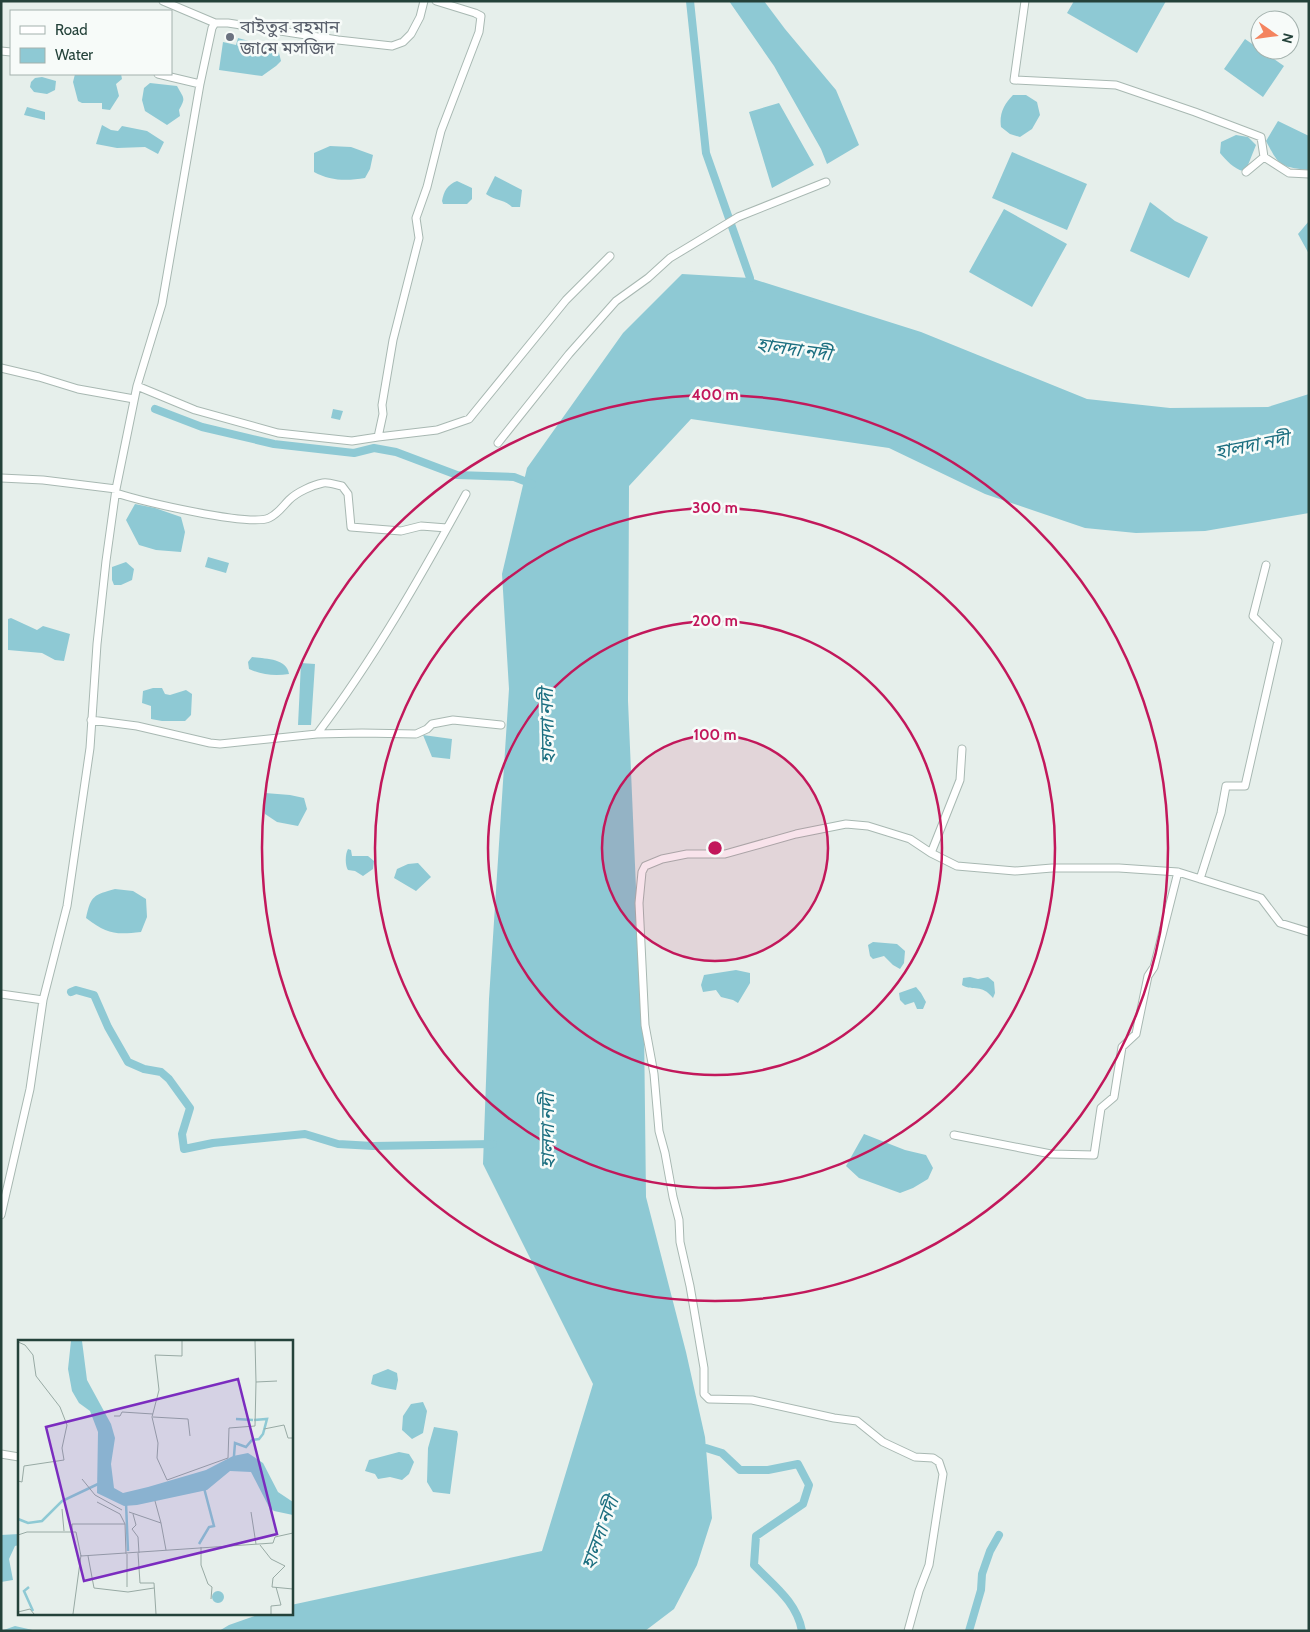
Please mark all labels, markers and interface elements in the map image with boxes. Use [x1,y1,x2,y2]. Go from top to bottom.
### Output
legend [10,10,172,75]
north arrow [1250,10,1300,60]
place label: বাইতুর রহমান জা‌মে মস‌জিদ [239,16,341,59]
text: Road [55,21,88,39]
marker: বাইতুর রহমান জা‌মে মস‌জিদ [224,31,236,43]
text: N [1278,31,1298,45]
text: Water [55,46,93,64]
water label: হালদা নদী [755,332,837,366]
text: 400 m [692,386,738,404]
water label: হালদা নদী [1213,426,1295,463]
text: 300 m [692,499,738,517]
text: 200 m [692,612,738,630]
water label: হালদা নদী [535,684,559,764]
text: 100 m [693,726,737,744]
centre of rings [706,839,724,857]
water label: হালদা নদী [536,1089,559,1169]
inset map [18,1340,292,1614]
water label: হালদা নদী [576,1490,625,1572]

